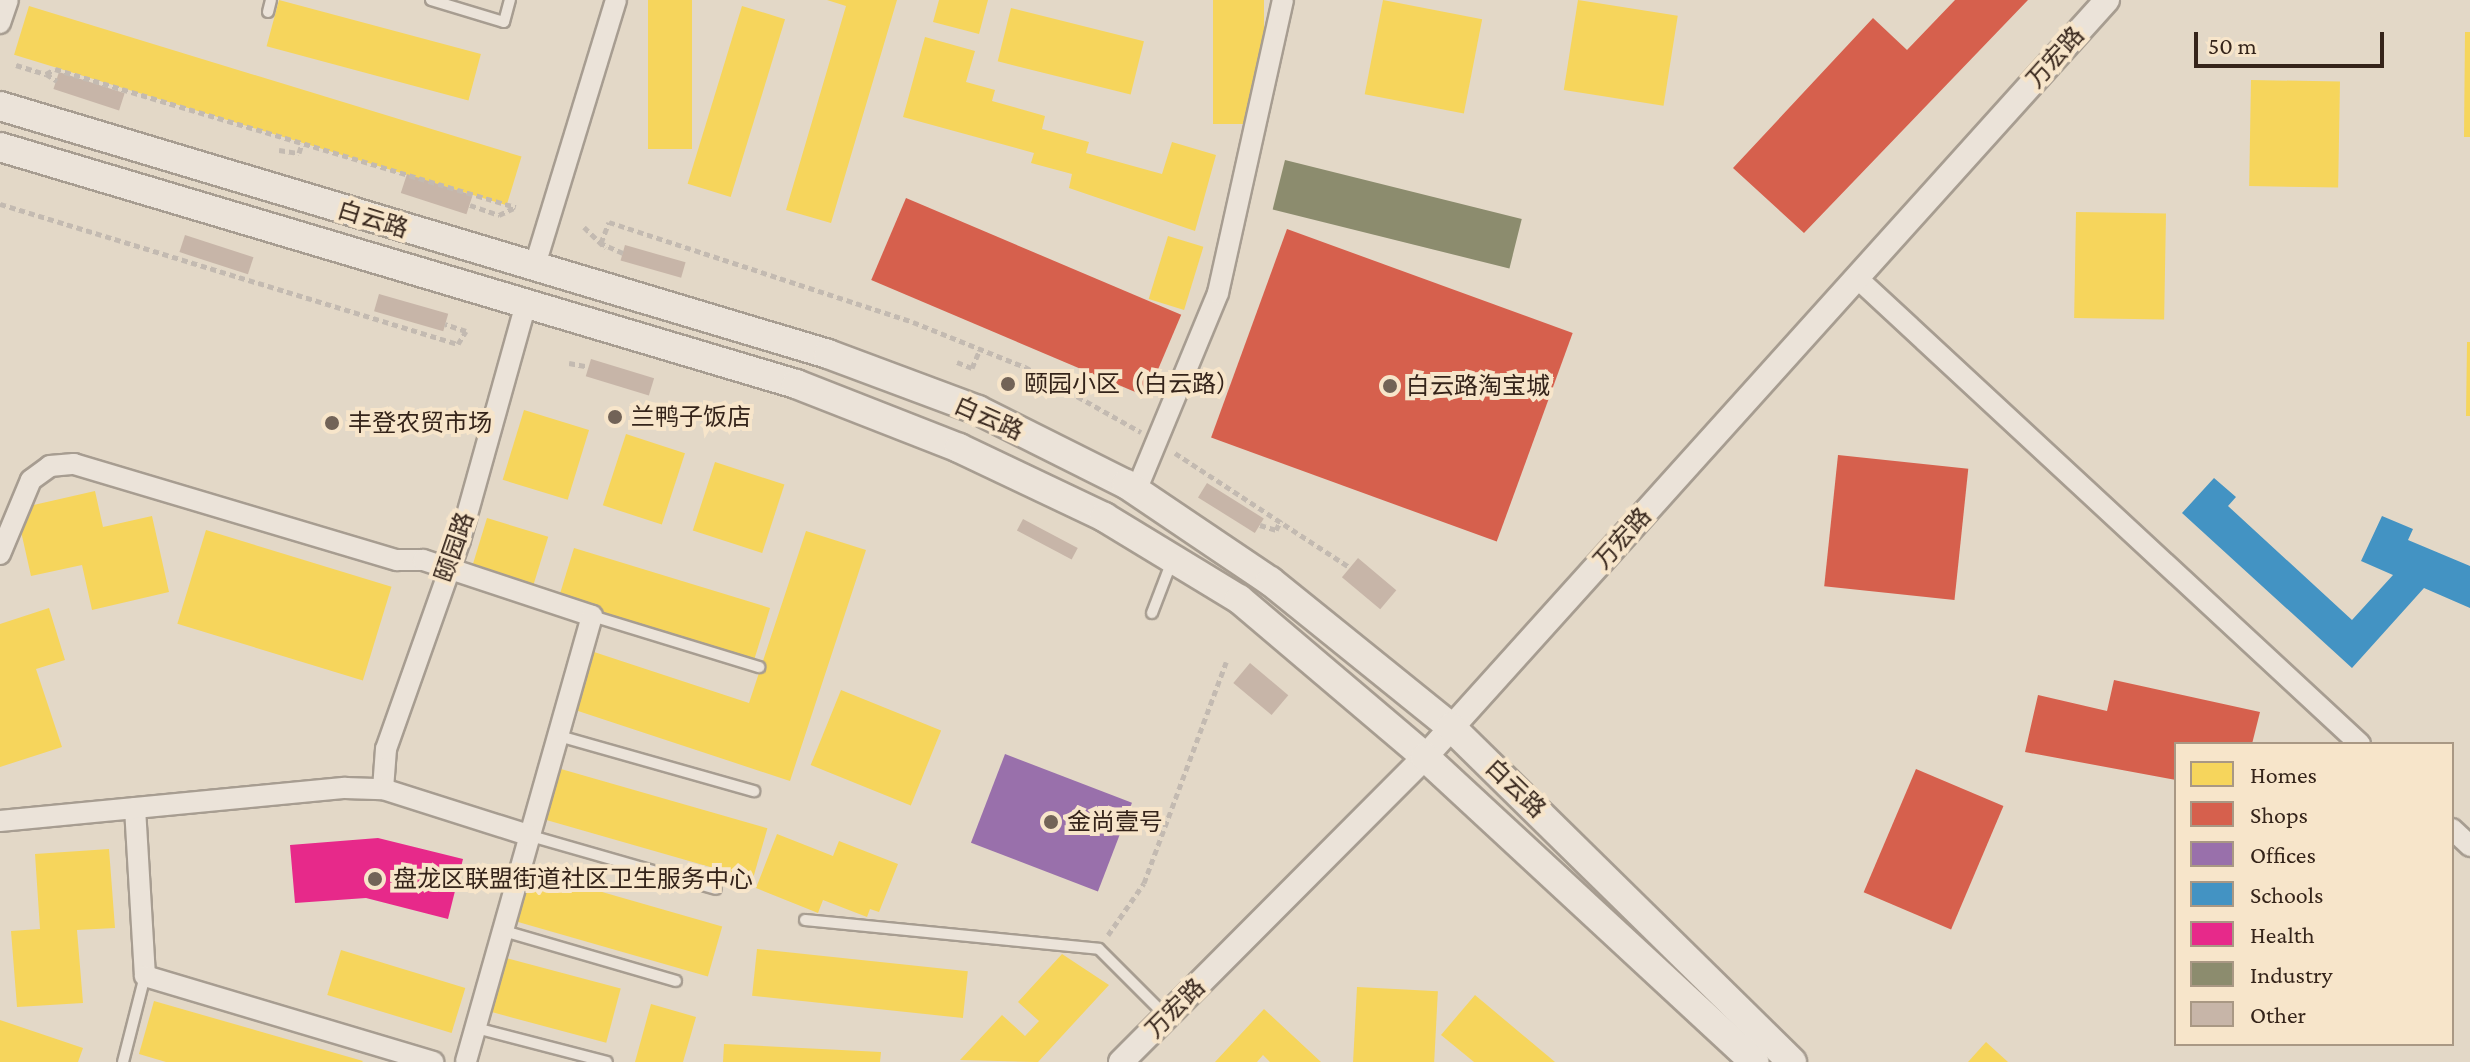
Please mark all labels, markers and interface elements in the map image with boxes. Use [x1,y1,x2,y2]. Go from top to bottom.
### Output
scale bar [2198,16,2388,66]
street label: 万宏路 [2020,21,2090,93]
text: 50 m [2208,32,2257,59]
street label: 白云路 [334,195,412,243]
place label: 颐园小区（白云路） [1024,370,1240,398]
place label: 白云路淘宝城 [1406,372,1550,400]
marker: 颐园小区（白云路） [999,375,1017,393]
marker: 白云路淘宝城 [1381,377,1399,395]
street label: 白云路 [950,390,1028,446]
place label: 兰鸭子饭店 [631,403,751,431]
marker: 兰鸭子饭店 [606,408,624,426]
place label: 丰登农贸市场 [348,409,492,437]
marker: 丰登农贸市场 [323,414,341,432]
street label: 万宏路 [1587,502,1657,574]
street label: 颐园路 [429,508,479,586]
legend [2174,742,2454,1046]
street label: 白云路 [1480,753,1552,823]
text: Homes [2250,761,2317,788]
text: Shops [2250,801,2308,828]
place label: 金尚壹号 [1067,808,1163,836]
marker: 金尚壹号 [1042,813,1060,831]
text: Offices [2250,841,2316,868]
place label: 盘龙区联盟街道社区卫生服务中心 [393,865,753,893]
marker: 盘龙区联盟街道社区卫生服务中心 [364,868,386,890]
text: Schools [2250,881,2324,908]
text: Health [2250,921,2315,948]
text: Industry [2250,961,2333,988]
street label: 万宏路 [1139,972,1211,1044]
text: Other [2250,1001,2306,1028]

